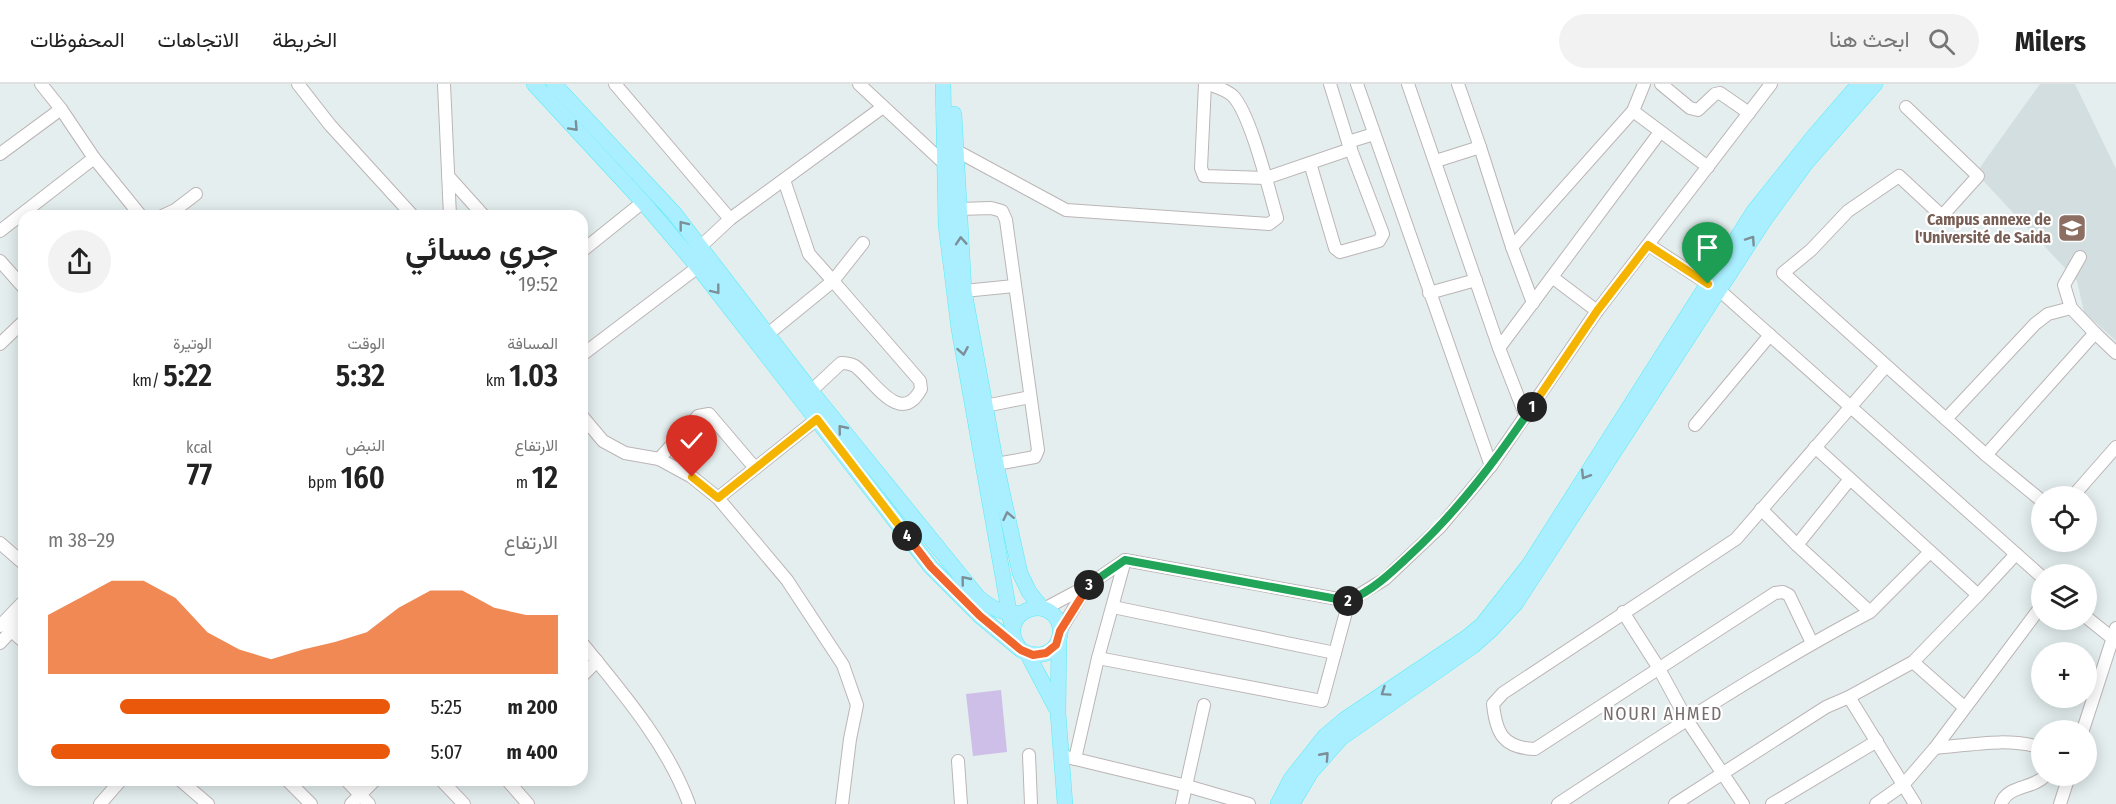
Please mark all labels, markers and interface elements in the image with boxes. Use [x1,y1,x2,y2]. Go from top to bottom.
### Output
search box [1559,14,1979,68]
icon: search [1925,25,1958,58]
text: Milers [2015,25,2086,58]
text: ابحث هنا [1829,26,1910,53]
text: المحفوظات [30,27,125,53]
text: الاتجاهات [158,27,239,53]
text: الخريطة [272,27,337,53]
one-way arrow [567,120,578,131]
place label: Campus annexe de l'Université de Saida [1915,210,2051,247]
school or university icon: Campus annexe de l'Université de Saida [2056,212,2088,244]
one-way arrow [680,221,691,232]
pin [1682,222,1733,284]
text: جري مسائي [405,229,558,269]
button: share [48,230,111,293]
icon: arrive [1691,231,1724,264]
one-way arrow [955,236,968,245]
one-way arrow [1744,236,1755,247]
text: 19:52 [518,272,558,296]
one-way arrow [708,283,719,294]
text: الوتيرة [173,334,212,353]
text: الوقت [347,334,385,353]
text: المسافة [507,334,558,353]
one-way arrow [956,347,968,356]
text: 5:22 [163,358,212,394]
text: 5:32 [336,358,385,394]
text: 1.03 [509,358,558,394]
text: /km [132,371,163,390]
text: km [486,371,509,390]
pin: 1 [1517,392,1547,422]
text: 1 [1529,397,1535,416]
pin [666,415,717,477]
icon: check [675,424,708,457]
one-way arrow [838,425,849,436]
text: النبض [345,436,385,455]
text: الارتفاع [515,436,558,455]
text: kcal [186,438,212,457]
text: 77 [187,457,212,493]
text: 160 [341,460,385,496]
text: 12 [532,460,558,496]
one-way arrow [1580,469,1592,479]
text: bpm [308,473,341,492]
text: m [516,473,532,492]
map controls [2031,486,2097,786]
button: locate [2031,486,2097,552]
one-way arrow [1002,511,1015,521]
pin: 4 [892,521,922,551]
text: 4 [903,526,911,545]
text: 29–38 m [48,528,115,552]
text: الارتفاع [504,530,558,554]
button: layers [2031,564,2097,630]
pin: 3 [1074,570,1104,600]
text: 3 [1085,575,1093,594]
one-way arrow [961,576,972,587]
pin: 2 [1333,586,1363,616]
text: 2 [1344,591,1352,610]
button: + [2031,642,2097,708]
one-way arrow [1381,685,1392,696]
text: 5:25 [431,695,462,719]
text: 200 m [507,695,558,719]
district label: NOURI AHMED [1603,703,1723,725]
button: − [2031,720,2097,786]
text: 5:07 [430,740,462,764]
text: 400 m [506,740,558,764]
one-way arrow [1318,752,1329,763]

